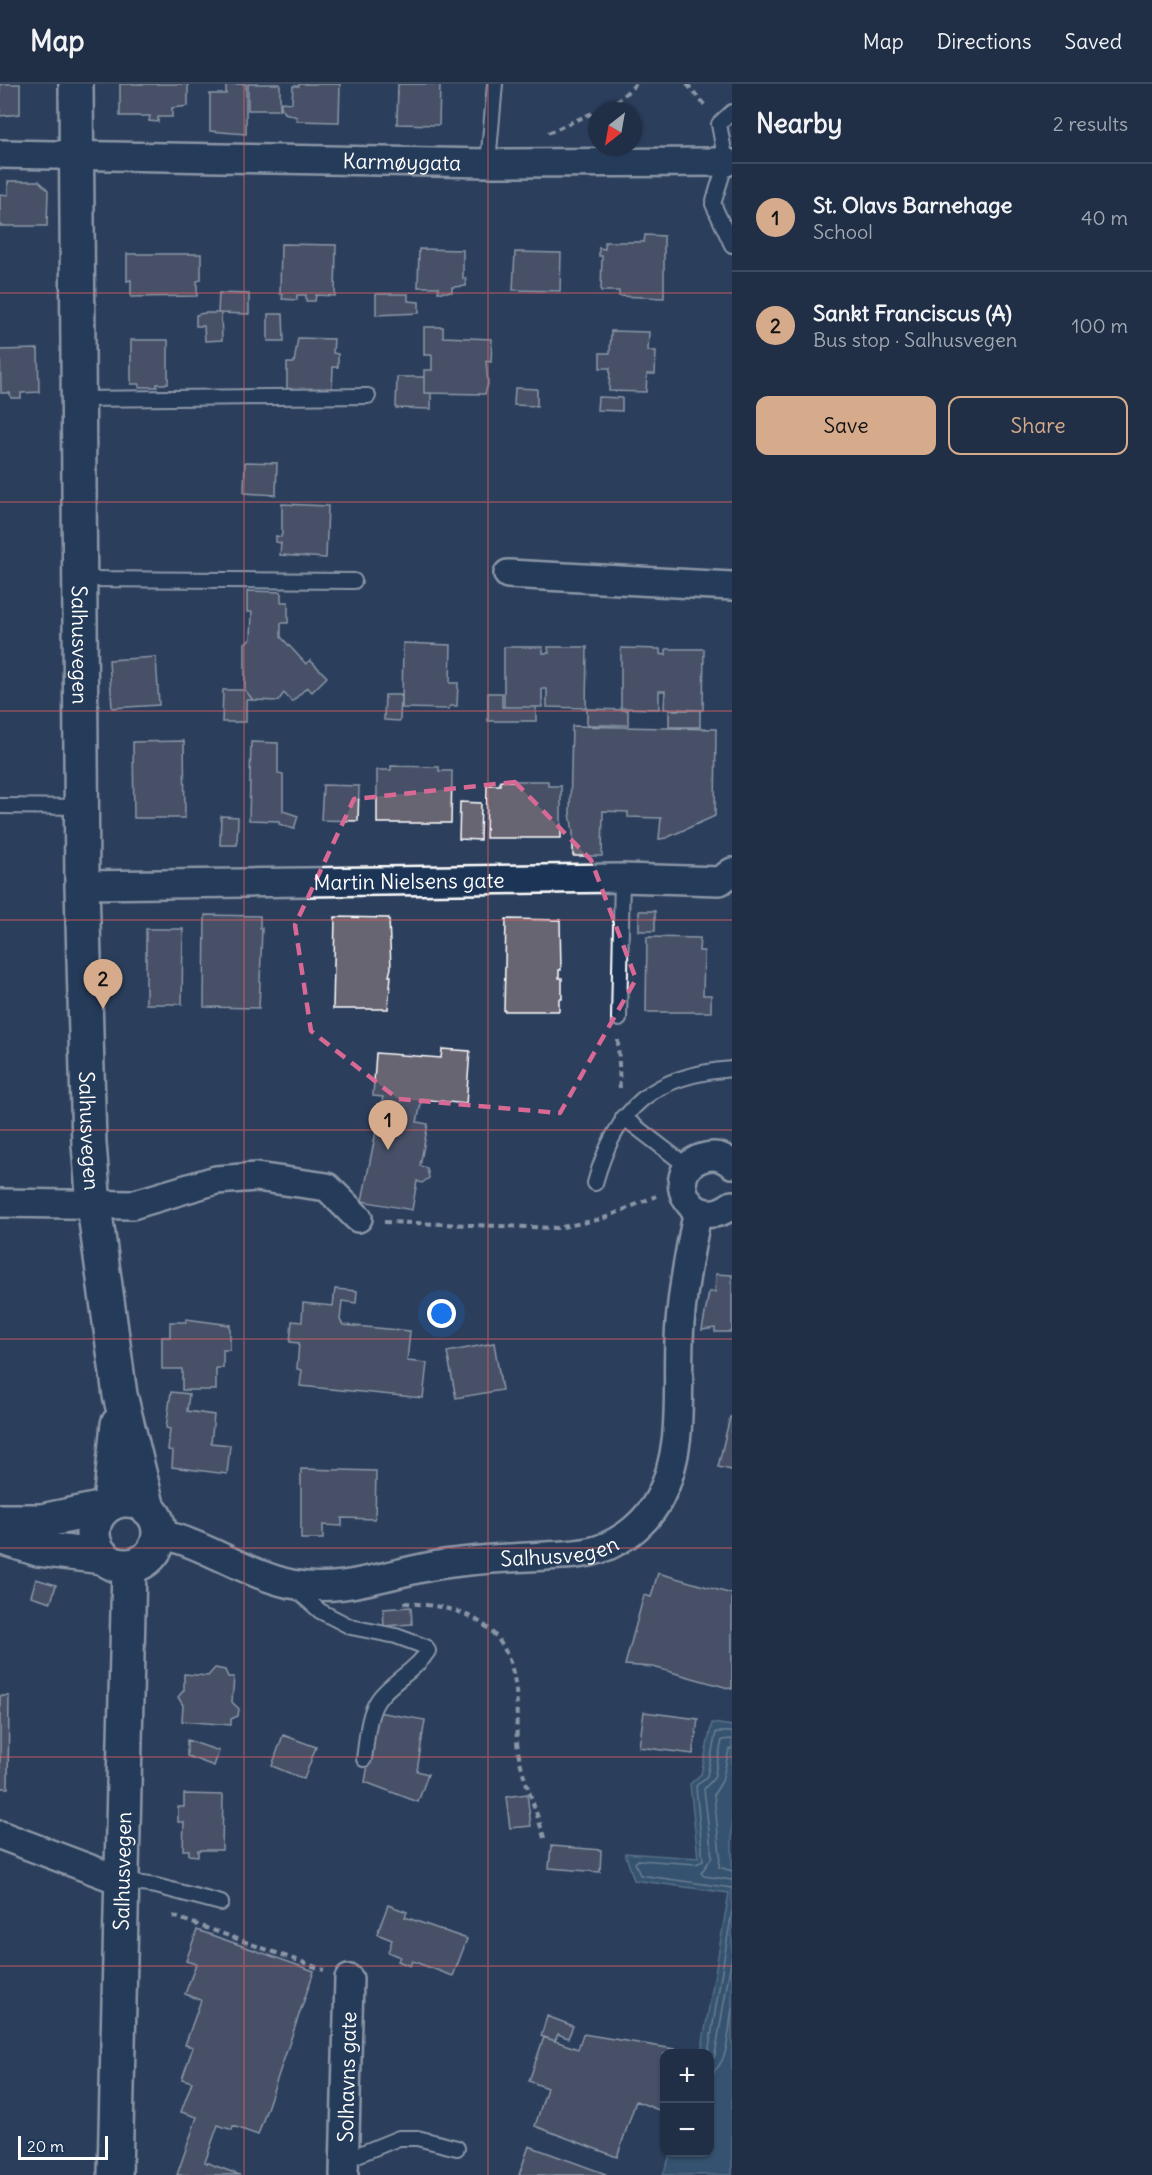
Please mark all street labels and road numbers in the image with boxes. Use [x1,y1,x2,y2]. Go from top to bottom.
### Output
street label: Karmøygata [342,147,461,176]
street label: Salhusvegen [66,585,94,705]
street label: Martin Nielsens gate [313,866,505,895]
street label: Salhusvegen [74,1071,106,1191]
street label: Salhusvegen [500,1529,623,1572]
street label: Salhusvegen [107,1811,137,1931]
street label: Solhavns gate [331,2011,362,2143]

